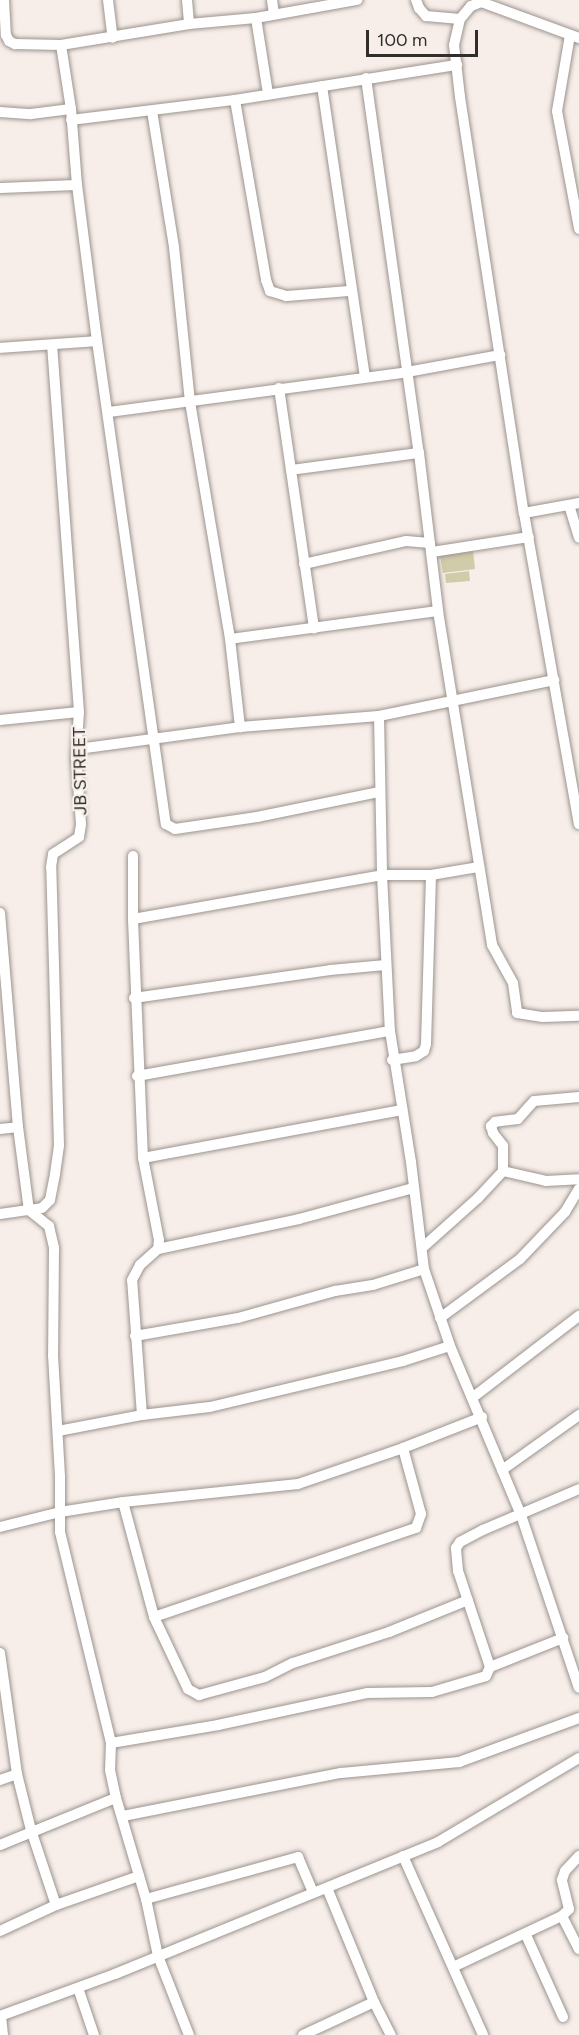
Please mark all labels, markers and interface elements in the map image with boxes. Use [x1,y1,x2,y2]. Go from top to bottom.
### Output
scale bar [369,18,482,56]
text: 100 m [377,29,427,51]
street label: JB STREET [68,727,92,815]

